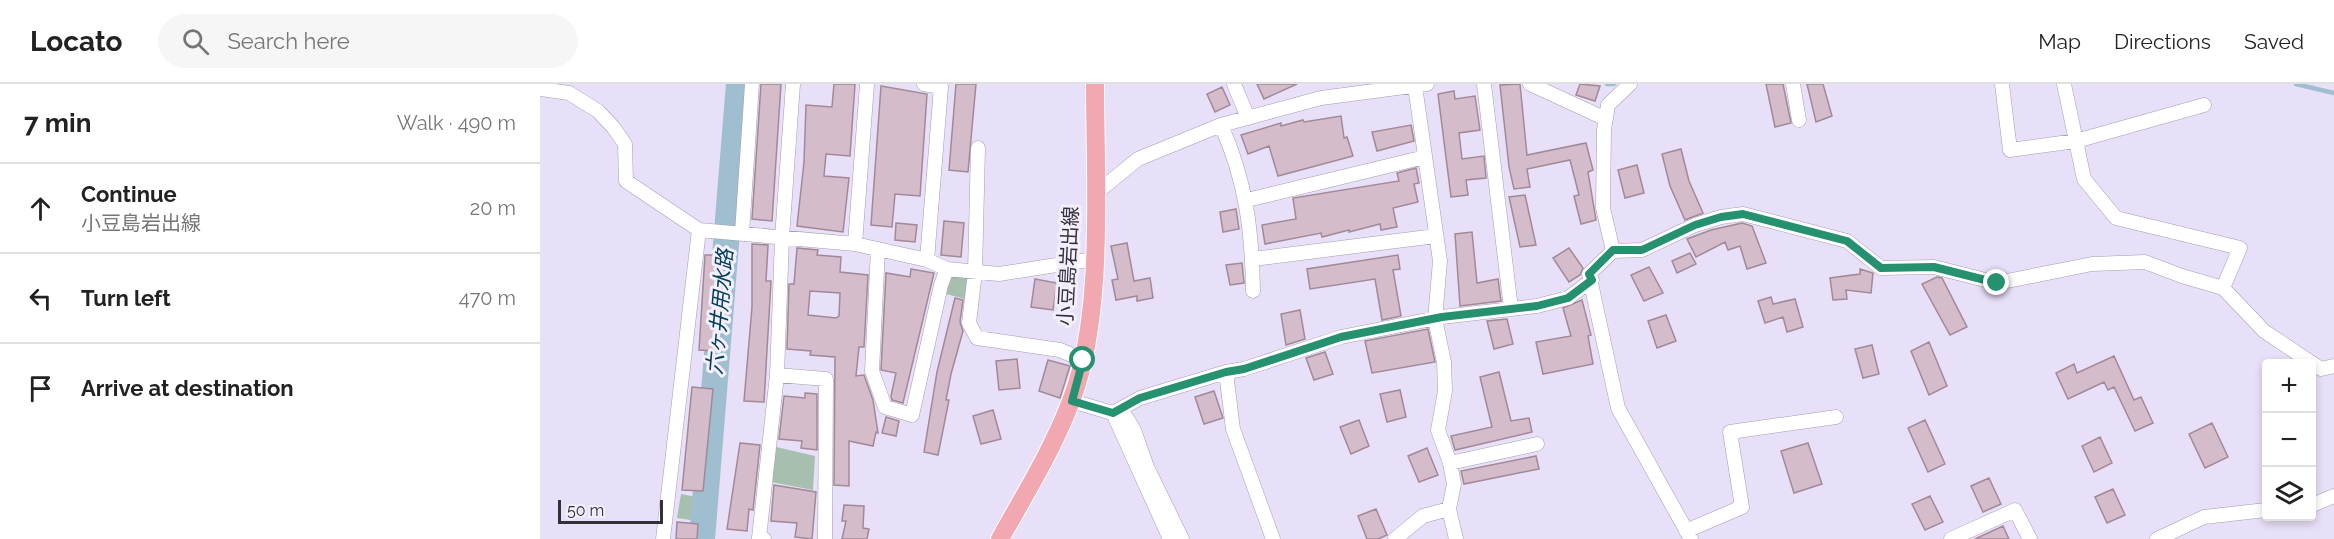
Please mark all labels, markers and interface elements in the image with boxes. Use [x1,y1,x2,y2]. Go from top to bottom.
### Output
search box [158,14,578,68]
text: Locato [30,25,122,58]
icon: search [179,25,212,58]
text: Search here [227,28,350,54]
text: Map [2038,29,2081,54]
text: Directions [2114,29,2211,54]
text: Saved [2244,29,2304,54]
text: 7 min [24,108,91,138]
text: Walk · 490 m [397,111,516,135]
text: Continue [81,181,177,207]
icon: ahead [24,192,57,225]
text: 20 m [470,196,516,220]
street label: 小豆島岩出線 [1053,205,1083,327]
text: 小豆島岩出線 [81,211,201,235]
water label: 六ヶ井用水路 [702,246,738,376]
route end [1983,269,2009,295]
icon: left [24,282,57,315]
text: Turn left [81,285,171,311]
text: 470 m [459,286,516,310]
route start [1069,346,1095,372]
map controls [2262,359,2316,521]
button: + [2262,359,2316,413]
icon: arrive [24,372,57,405]
text: Arrive at destination [81,375,294,401]
button: − [2262,413,2316,467]
button: layers [2262,467,2316,521]
scale bar [558,497,663,524]
text: 50 m [567,501,604,520]

